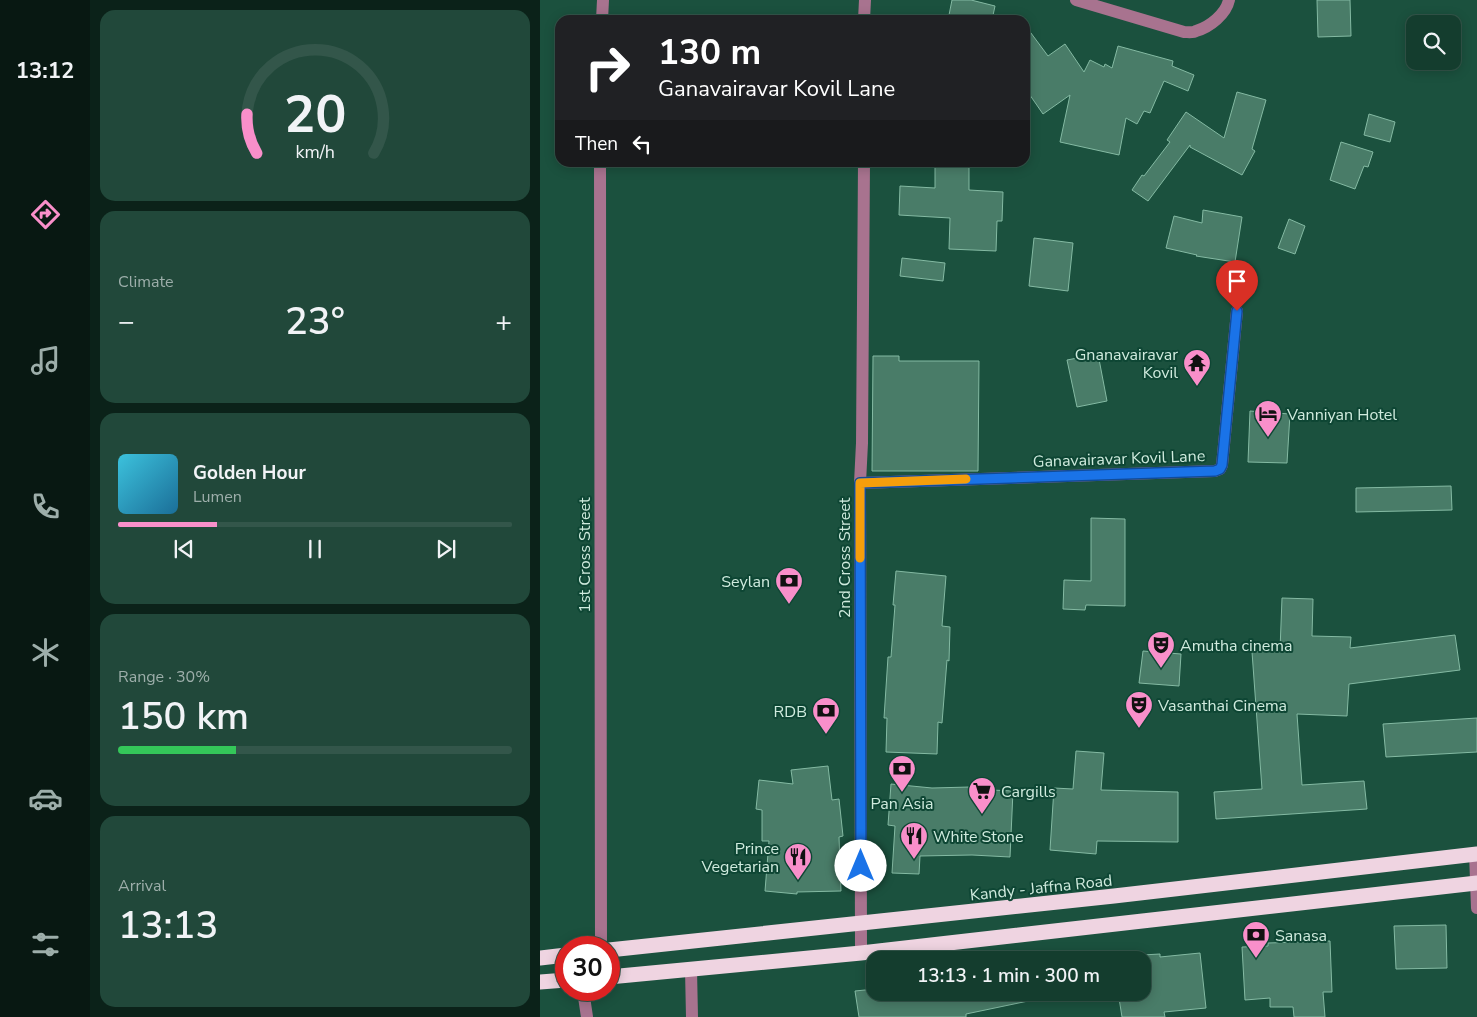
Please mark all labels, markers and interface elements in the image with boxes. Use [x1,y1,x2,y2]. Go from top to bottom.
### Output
map controls [1406,15,1461,70]
button: search [1406,15,1461,70]
text: 130 m [658,29,761,76]
icon: right [575,35,640,100]
text: 13:12 [16,56,74,86]
text: Ganavairavar Kovil Lane [658,74,895,104]
text: 20 [284,79,346,150]
icon: left [628,130,656,158]
text: Then [575,131,618,157]
text: km/h [295,140,335,164]
icon: directions [28,197,63,232]
pin [1216,260,1258,311]
icon: arrive [1223,267,1251,295]
text: Climate [118,271,173,293]
text: 23° [285,296,345,347]
text: − [118,303,135,341]
text: + [495,303,512,341]
icon: music [28,343,63,378]
place label: Gnanavairavar Kovil [1075,344,1178,384]
temple icon: Gnanavairavar Kovil [1182,348,1212,387]
hotel icon: Vanniyan Hotel [1253,399,1283,438]
place label: Vanniyan Hotel [1286,404,1397,426]
street label: Ganavairavar Kovil Lane [1032,445,1206,473]
text: Golden Hour [193,460,306,486]
text: Lumen [193,486,242,508]
icon: phone [28,489,63,524]
street label: 1st Cross Street [574,497,596,613]
street label: 2nd Cross Street [834,497,856,618]
icon: previous [170,535,198,563]
icon: pause [301,535,329,563]
icon: next [432,535,460,563]
bank icon: Seylan [774,566,804,605]
place label: Seylan [721,571,770,593]
theatre icon: Amutha cinema [1146,630,1176,669]
icon: climate [28,635,63,670]
place label: Amutha cinema [1180,635,1293,657]
text: Range · 30% [118,666,210,688]
theatre icon: Vasanthai Cinema [1124,690,1154,729]
text: 150 km [118,691,249,742]
place label: Vasanthai Cinema [1157,695,1287,717]
bank icon: RDB [811,696,841,735]
place label: RDB [774,701,807,723]
bank icon: Pan Asia [887,754,917,793]
supermarket icon: Cargills [967,776,997,815]
icon: car [28,781,63,816]
place label: Cargills [1001,781,1056,803]
place label: Pan Asia [871,793,933,815]
restaurant icon: White Stone [899,821,929,860]
place label: White Stone [933,826,1023,848]
place label: Prince Vegetarian [700,838,779,878]
position arrow [834,839,886,891]
restaurant icon: Prince Vegetarian [783,842,813,881]
street label: Kandy - Jaffna Road [969,870,1113,906]
text: Arrival [118,875,166,897]
text: 13:13 [118,900,218,951]
bank icon: Sanasa [1241,920,1271,959]
place label: Sanasa [1275,925,1327,947]
icon: filters [28,927,63,962]
speed limit sign: 30 [555,936,620,1001]
text: 13:13 · 1 min · 300 m [917,963,1100,989]

